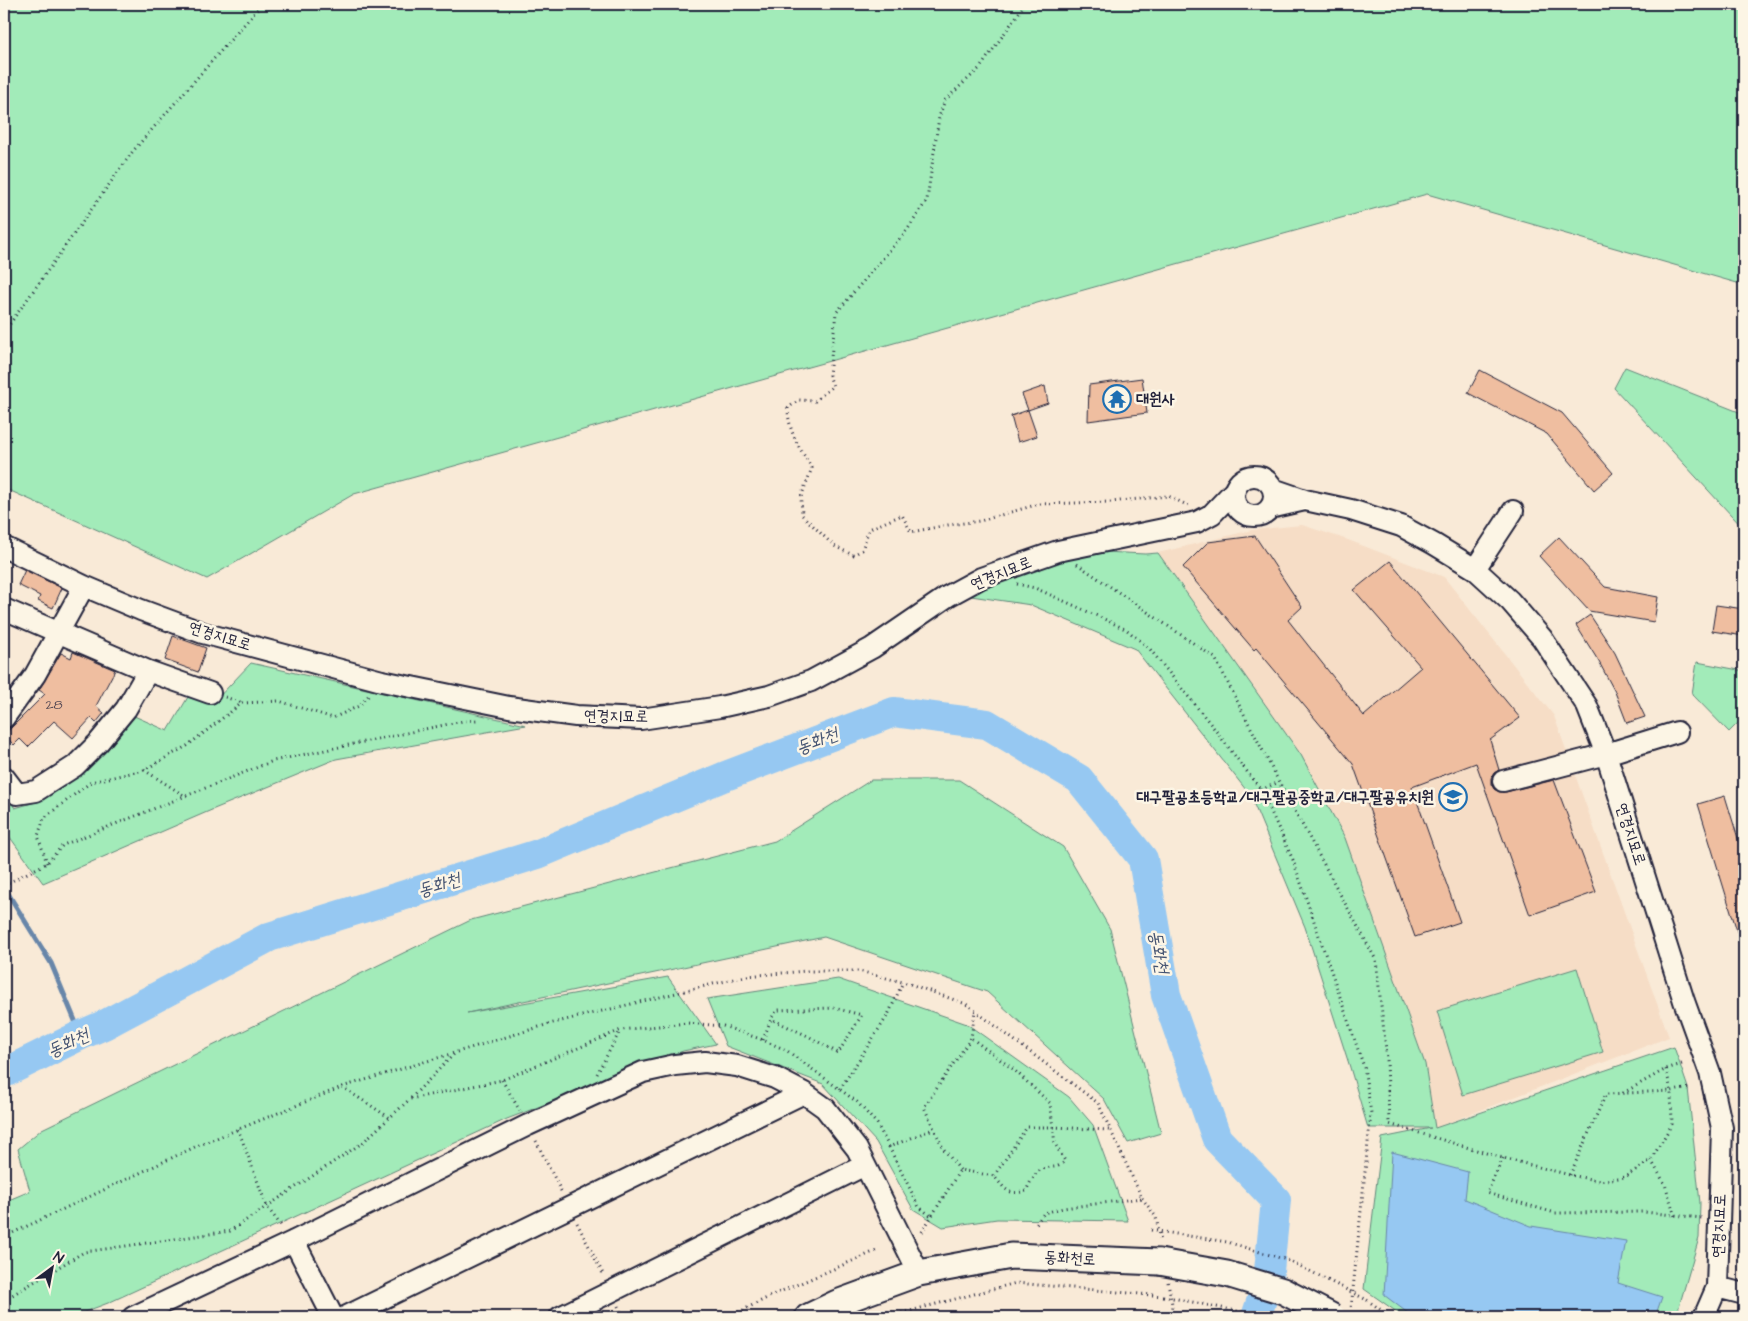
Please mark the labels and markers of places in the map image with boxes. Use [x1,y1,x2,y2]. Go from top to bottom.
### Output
temple icon: 대원사 [1102,384,1132,414]
place label: 대원사 [1136,388,1175,410]
school or university icon: 대구팔공초등학교/대구팔공중학교/대구팔공유치원 [1438,782,1468,812]
place label: 대구팔공초등학교/대구팔공중학교/대구팔공유치원 [1136,786,1434,808]

